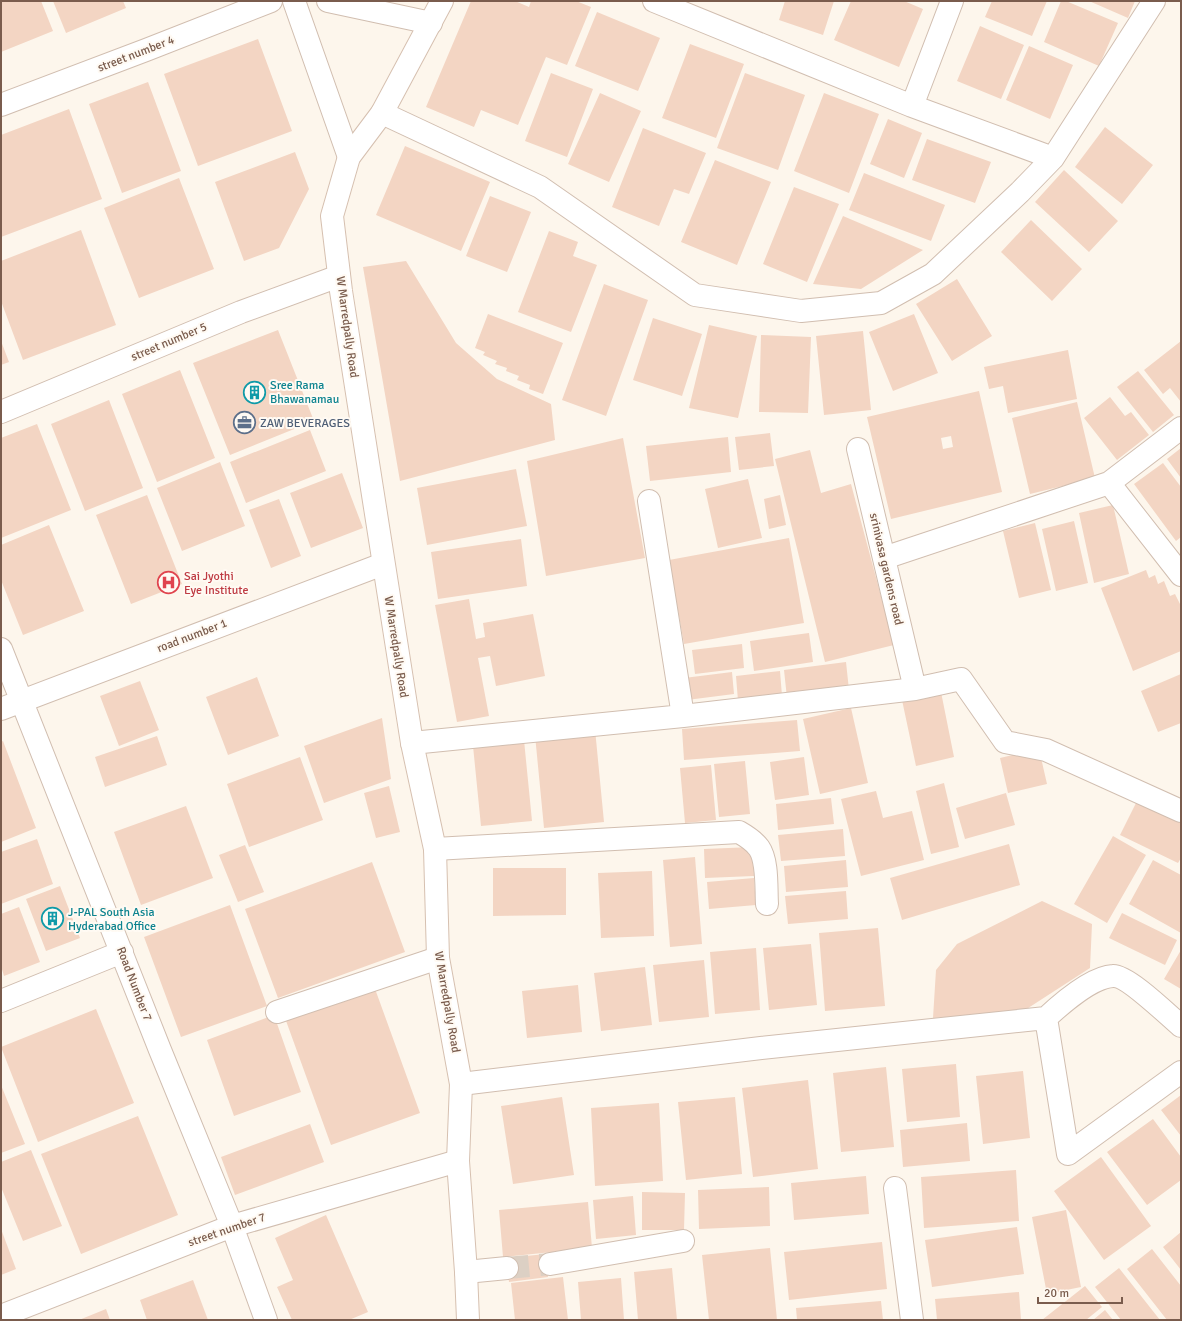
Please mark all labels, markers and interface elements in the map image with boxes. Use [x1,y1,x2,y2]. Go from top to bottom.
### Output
street label: street number 4 [95,32,177,76]
street label: W Marredpally Road [332,275,362,379]
street label: street number 5 [129,319,209,365]
place label: Sree Rama Bhawanamau [270,378,339,407]
building icon: Sree Rama Bhawanamau [241,379,267,405]
office icon: ZAW BEVERAGES [231,410,257,436]
place label: ZAW BEVERAGES [260,416,350,431]
street label: srinivasa gardens road [866,511,906,627]
place label: Sai Jyothi Eye Institute [184,569,248,598]
hospital icon: Sai Jyothi Eye Institute [156,570,182,596]
street label: W Marredpally Road [381,595,411,699]
street label: road number 1 [155,616,229,656]
place label: J-PAL South Asia Hyderabad Office [68,905,156,934]
building icon: J-PAL South Asia Hyderabad Office [40,906,66,932]
street label: Road Number 7 [113,945,155,1023]
street label: W Marredpally Road [431,950,463,1054]
street label: street number 7 [186,1210,268,1250]
scale bar [1038,1279,1122,1305]
text: 20 m [1044,1286,1069,1301]

